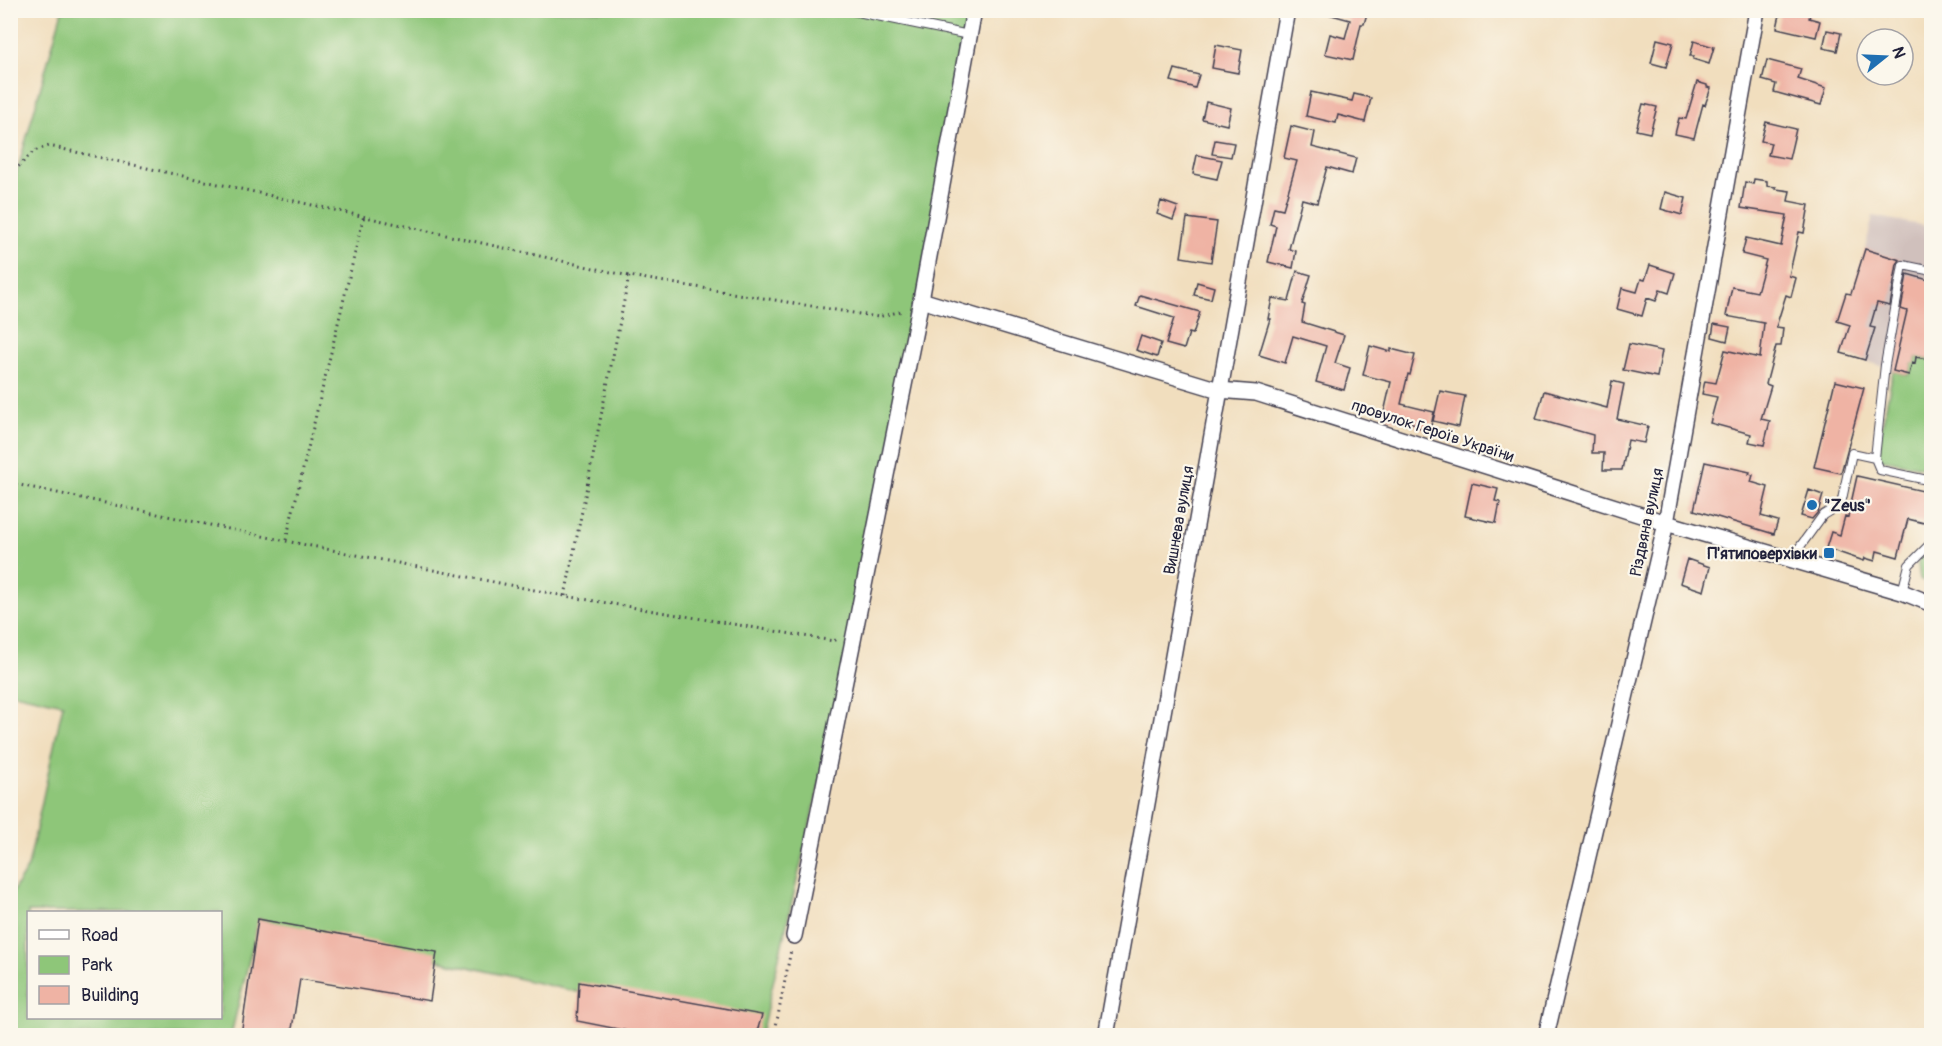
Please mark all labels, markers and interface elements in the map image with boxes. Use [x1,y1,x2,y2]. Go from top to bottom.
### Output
north arrow [1855,27,1915,87]
text: N [1887,44,1910,61]
street label: провулок Героїв України [1349,395,1516,467]
street label: Вишнева вулиця [1160,464,1198,576]
street label: Різдвяна вулиця [1626,466,1668,578]
place label: "Zeus" [1824,496,1871,516]
marker: "Zeus" [1805,498,1819,512]
place label: П'ятиповерхівки [1707,544,1818,564]
marker: П'ятиповерхівки [1822,546,1836,560]
legend [27,911,222,1019]
text: Road [81,924,118,947]
text: Park [81,954,113,977]
text: Building [81,984,139,1007]

